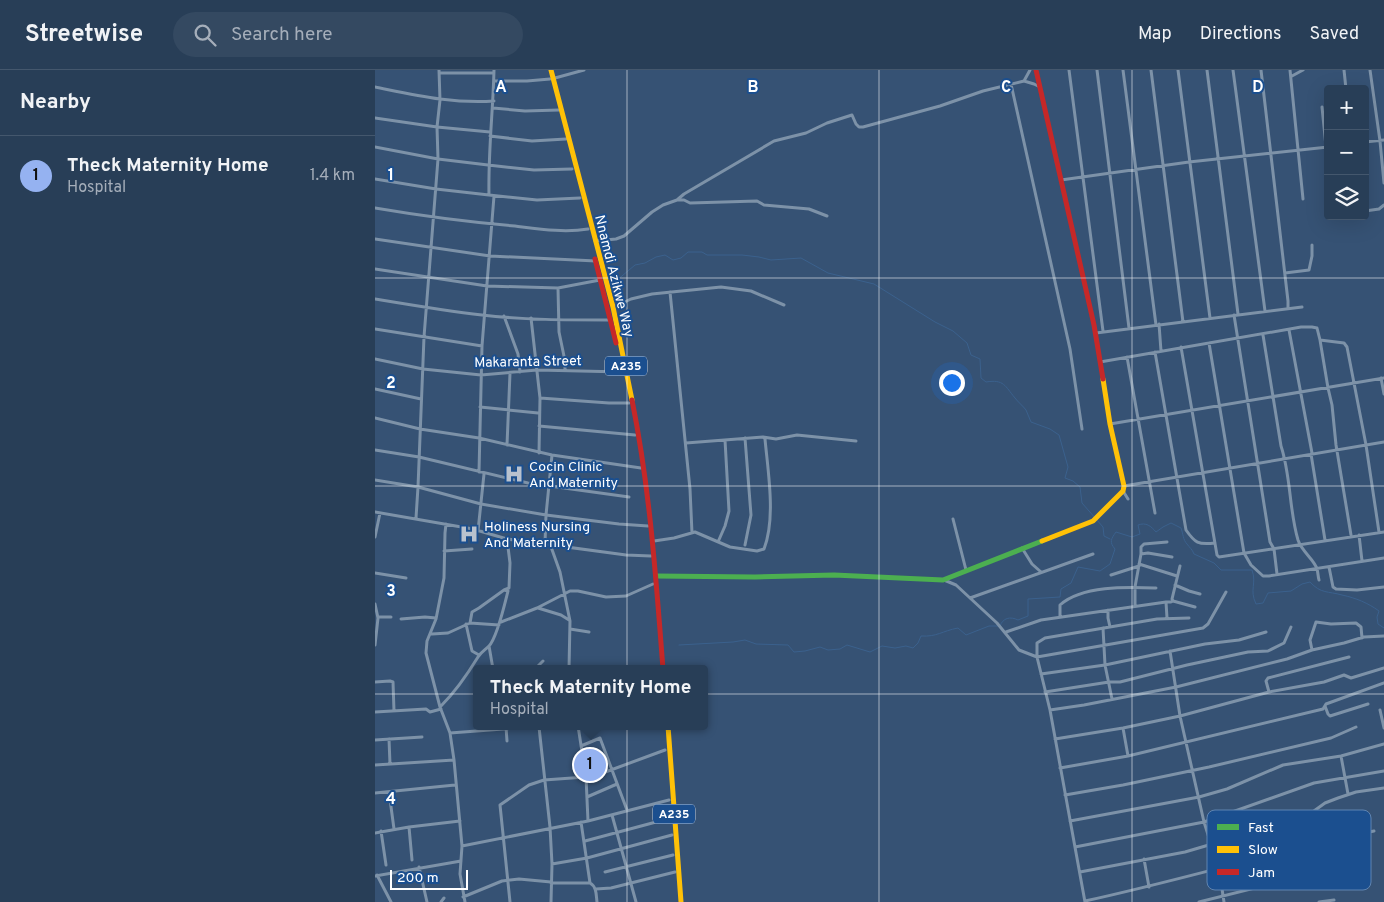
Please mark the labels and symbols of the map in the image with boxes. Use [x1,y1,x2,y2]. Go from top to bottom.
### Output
text: A [495,78,507,98]
text: B [747,78,759,98]
text: C [1001,78,1011,98]
text: D [1252,78,1264,98]
text: 1 [388,166,394,186]
street label: Nnamdi Azikwe Way [590,213,637,339]
street label: Makaranta Street [474,353,582,372]
road number: A235 [605,356,647,376]
your location [939,370,965,396]
text: 2 [386,374,396,394]
place label: Cocin Clinic And Maternity [529,459,618,492]
hospital icon: Cocin Clinic And Maternity [503,463,525,485]
place label: Holiness Nursing And Maternity [484,519,590,552]
hospital icon: Holiness Nursing And Maternity [458,523,480,545]
text: 3 [386,582,396,602]
pin: 1 [574,746,606,784]
text: 4 [386,790,396,810]
road number: A235 [653,804,695,824]
legend [1207,810,1371,890]
text: Fast [1248,820,1274,837]
text: Slow [1248,842,1278,859]
text: Jam [1248,865,1275,882]
scale bar [390,867,467,890]

